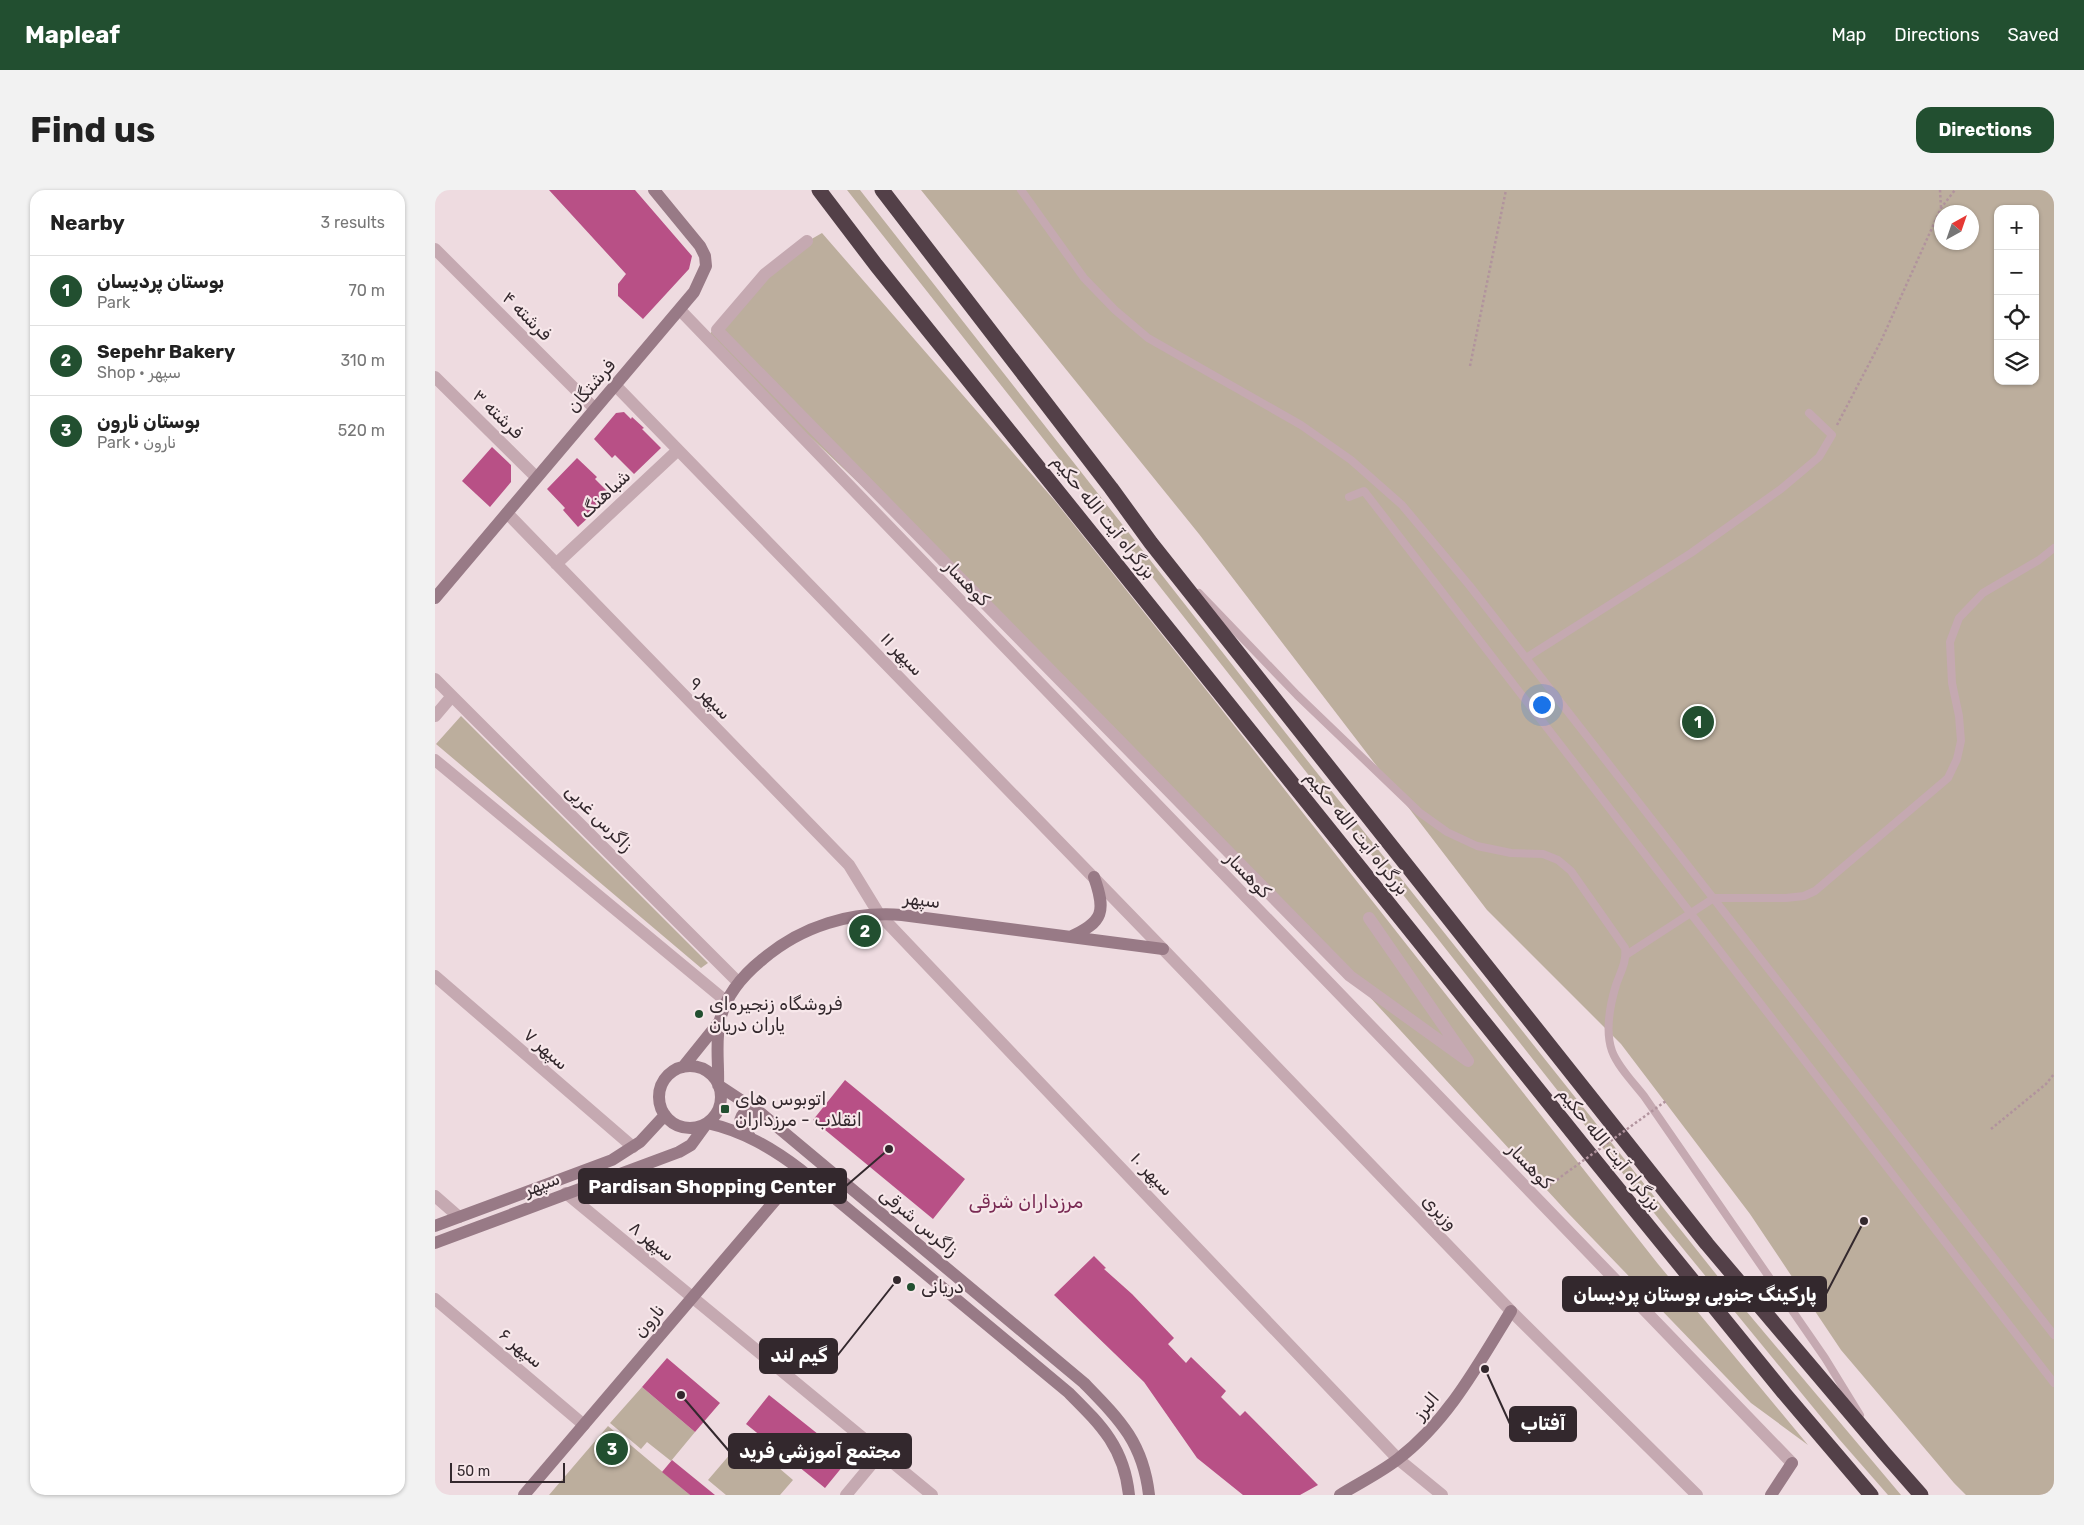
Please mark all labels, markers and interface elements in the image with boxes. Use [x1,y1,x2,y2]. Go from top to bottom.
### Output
text: Mapleaf [25,21,120,49]
text: Map [1831,24,1866,46]
text: Directions [1894,24,1980,46]
text: Saved [2008,24,2059,46]
button: Directions [1916,107,2054,153]
text: Find us [30,109,155,151]
north arrow [1934,205,1979,250]
map controls [1994,205,2039,385]
button: + [1994,205,2039,250]
text: Nearby [50,210,125,235]
text: 3 results [320,213,385,232]
button: − [1994,250,2039,295]
text: بوستان پردیسان [97,270,224,293]
text: 1 [62,281,70,300]
text: 70 m [348,281,385,300]
street label: فرشته ۴ [498,287,556,345]
text: Park [97,293,130,312]
button: locate [1994,295,2039,340]
text: Sepehr Bakery [97,340,235,363]
button: layers [1994,340,2039,385]
text: 2 [61,351,71,370]
text: 310 m [341,351,385,370]
street label: فرشتگان [562,355,620,417]
text: Shop · سپهر [97,363,181,382]
street label: فرشته ۳ [468,385,528,443]
text: بوستان نارون [97,410,200,433]
text: 3 [61,421,71,440]
text: 520 m [338,421,385,440]
text: Park · نارون [97,433,176,452]
street label: بزرگراه آیت الله حکیم [1046,451,1161,584]
street label: شباهنگ [575,465,635,523]
street label: کوهسار [939,554,994,611]
street label: سپهر ۱۱ [875,628,928,681]
street label: سپهر ۹ [683,672,736,725]
your location [1529,692,1555,718]
pin: 1 [1682,703,1714,741]
street label: بزرگراه آیت الله حکیم [1299,767,1414,900]
street label: زاگرس غربی [561,780,638,857]
street label: کوهسار [1220,846,1275,903]
street label: سپهر [901,887,942,914]
pin: 2 [849,912,881,950]
place label: فروشگاه زنجیره‌ای یاران دریان [709,993,842,1036]
marker: فروشگاه زنجیره‌ای یاران دریان [693,1008,705,1020]
street label: سپهر ۷ [518,1023,573,1075]
street label: بزرگراه آیت الله حکیم [1552,1083,1667,1216]
place label: اتوبوس های انقلاب - مرزداران [735,1088,862,1131]
marker: اتوبوس های انقلاب - مرزداران [719,1103,731,1115]
street label: کوهسار [1502,1137,1557,1194]
street label: سپهر ۱۰ [1125,1148,1178,1201]
street label: سپهر [520,1167,563,1202]
callout: Pardisan Shopping Center [579,1169,846,1203]
text: Pardisan Shopping Center [588,1175,836,1198]
street label: زاگرس شرقی [875,1183,963,1261]
district label: مرزداران شرقی [969,1190,1083,1213]
street label: وزیری [1418,1190,1462,1234]
street label: سپهر ۸ [624,1216,679,1267]
place label: دریانی [921,1276,964,1298]
callout: پارکینگ جنوبی بوستان پردیسان [1563,1277,1826,1311]
marker: دریانی [905,1281,917,1293]
text: پارکینگ جنوبی بوستان پردیسان [1573,1283,1817,1308]
street label: نارون [629,1300,669,1342]
street label: سپهر ۶ [494,1323,547,1373]
callout: گیم لند [760,1339,837,1373]
text: گیم لند [770,1344,828,1368]
street label: البرز [1407,1388,1444,1425]
callout: آفتاب [1510,1407,1576,1441]
text: آفتاب [1520,1412,1566,1435]
pin: 3 [596,1430,628,1468]
callout: مجتمع آموزشی فرید [729,1434,911,1468]
text: مجتمع آموزشی فرید [739,1440,901,1466]
scale bar [450,1460,565,1483]
text: 50 m [457,1463,490,1480]

